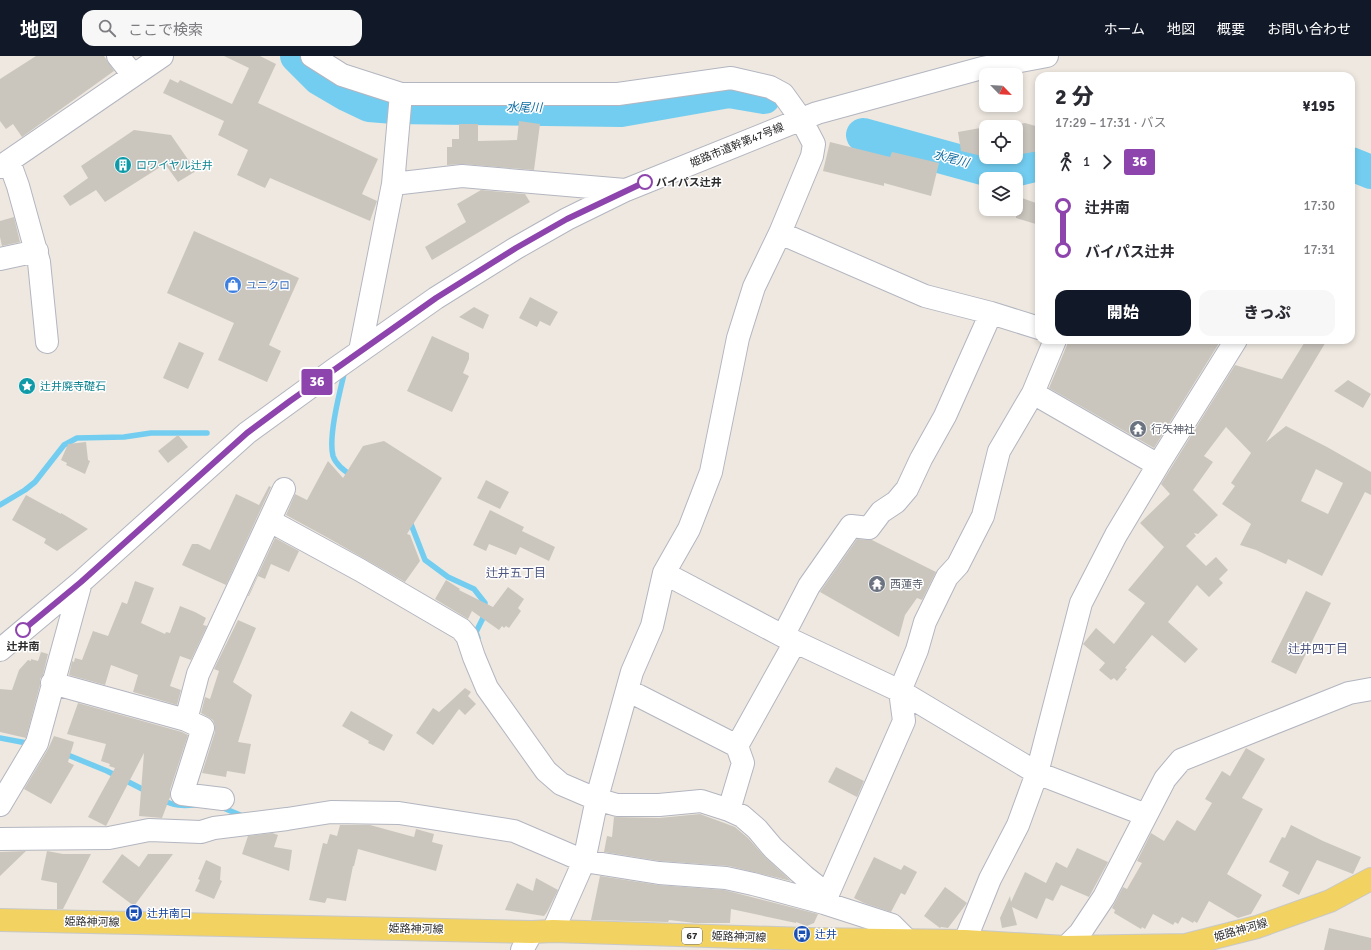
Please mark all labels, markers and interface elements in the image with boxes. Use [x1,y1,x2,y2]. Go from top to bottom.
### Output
search box [82,10,362,46]
icon: search [96,17,118,39]
text: 地図 [20,18,58,42]
text: ここで検索 [128,21,203,39]
text: ホーム [1103,21,1145,38]
text: 地図 [1167,21,1195,38]
text: 概要 [1217,21,1245,38]
text: お問い合わせ [1267,21,1351,38]
north arrow [979,68,1023,112]
map controls [979,68,1023,216]
text: 2 分 [1055,83,1094,110]
text: ¥195 [1303,97,1335,115]
water label: 水尾川 [506,100,544,116]
text: 17:29 – 17:31 · バス [1055,115,1166,131]
street label: 姫路市道幹第47号線 [688,120,786,170]
button: locate [979,120,1023,164]
water label: 水尾川 [932,147,972,171]
icon: walk [1055,151,1077,173]
icon: forward [1096,151,1118,173]
text: 36 [1132,153,1147,170]
text: 1 [1083,154,1090,170]
building icon: ロワイヤル辻井 [113,155,133,175]
place label: ロワイヤル辻井 [136,159,213,172]
button: layers [979,172,1023,216]
marker: バイパス辻井 [637,174,653,190]
place label: バイパス辻井 [656,176,722,189]
text: 17:30 [1303,198,1335,214]
text: 辻井南 [1085,199,1130,217]
text: 17:31 [1303,242,1335,258]
text: バイパス辻井 [1085,243,1175,261]
shop icon: ユニクロ [223,275,243,295]
place label: ユニクロ [246,279,290,292]
button: 開始 [1055,290,1191,336]
button: きっぷ [1199,290,1335,336]
line badge: 36 [299,369,335,395]
text: 36 [309,373,325,390]
place icon: 辻井廃寺礎石 [17,376,37,396]
place label: 辻井廃寺礎石 [40,380,106,393]
temple icon: 行矢神社 [1128,419,1148,439]
place label: 行矢神社 [1151,423,1195,436]
district label: 辻井五丁目 [486,566,546,581]
temple icon: 西蓮寺 [867,574,887,594]
place label: 西蓮寺 [890,578,923,591]
marker: 辻井南 [15,622,31,638]
place label: 辻井南 [7,640,40,653]
district label: 辻井四丁目 [1288,642,1348,657]
bus stop icon: 辻井南口 [124,903,144,923]
place label: 辻井南口 [147,907,191,920]
street label: 姫路神河線 [64,915,120,929]
street label: 姫路神河線 [1213,916,1269,944]
street label: 姫路神河線 [388,922,444,936]
bus stop icon: 辻井 [792,924,812,944]
road number: 67 [682,928,702,944]
place label: 辻井 [815,928,837,941]
street label: 姫路神河線 [711,930,767,944]

